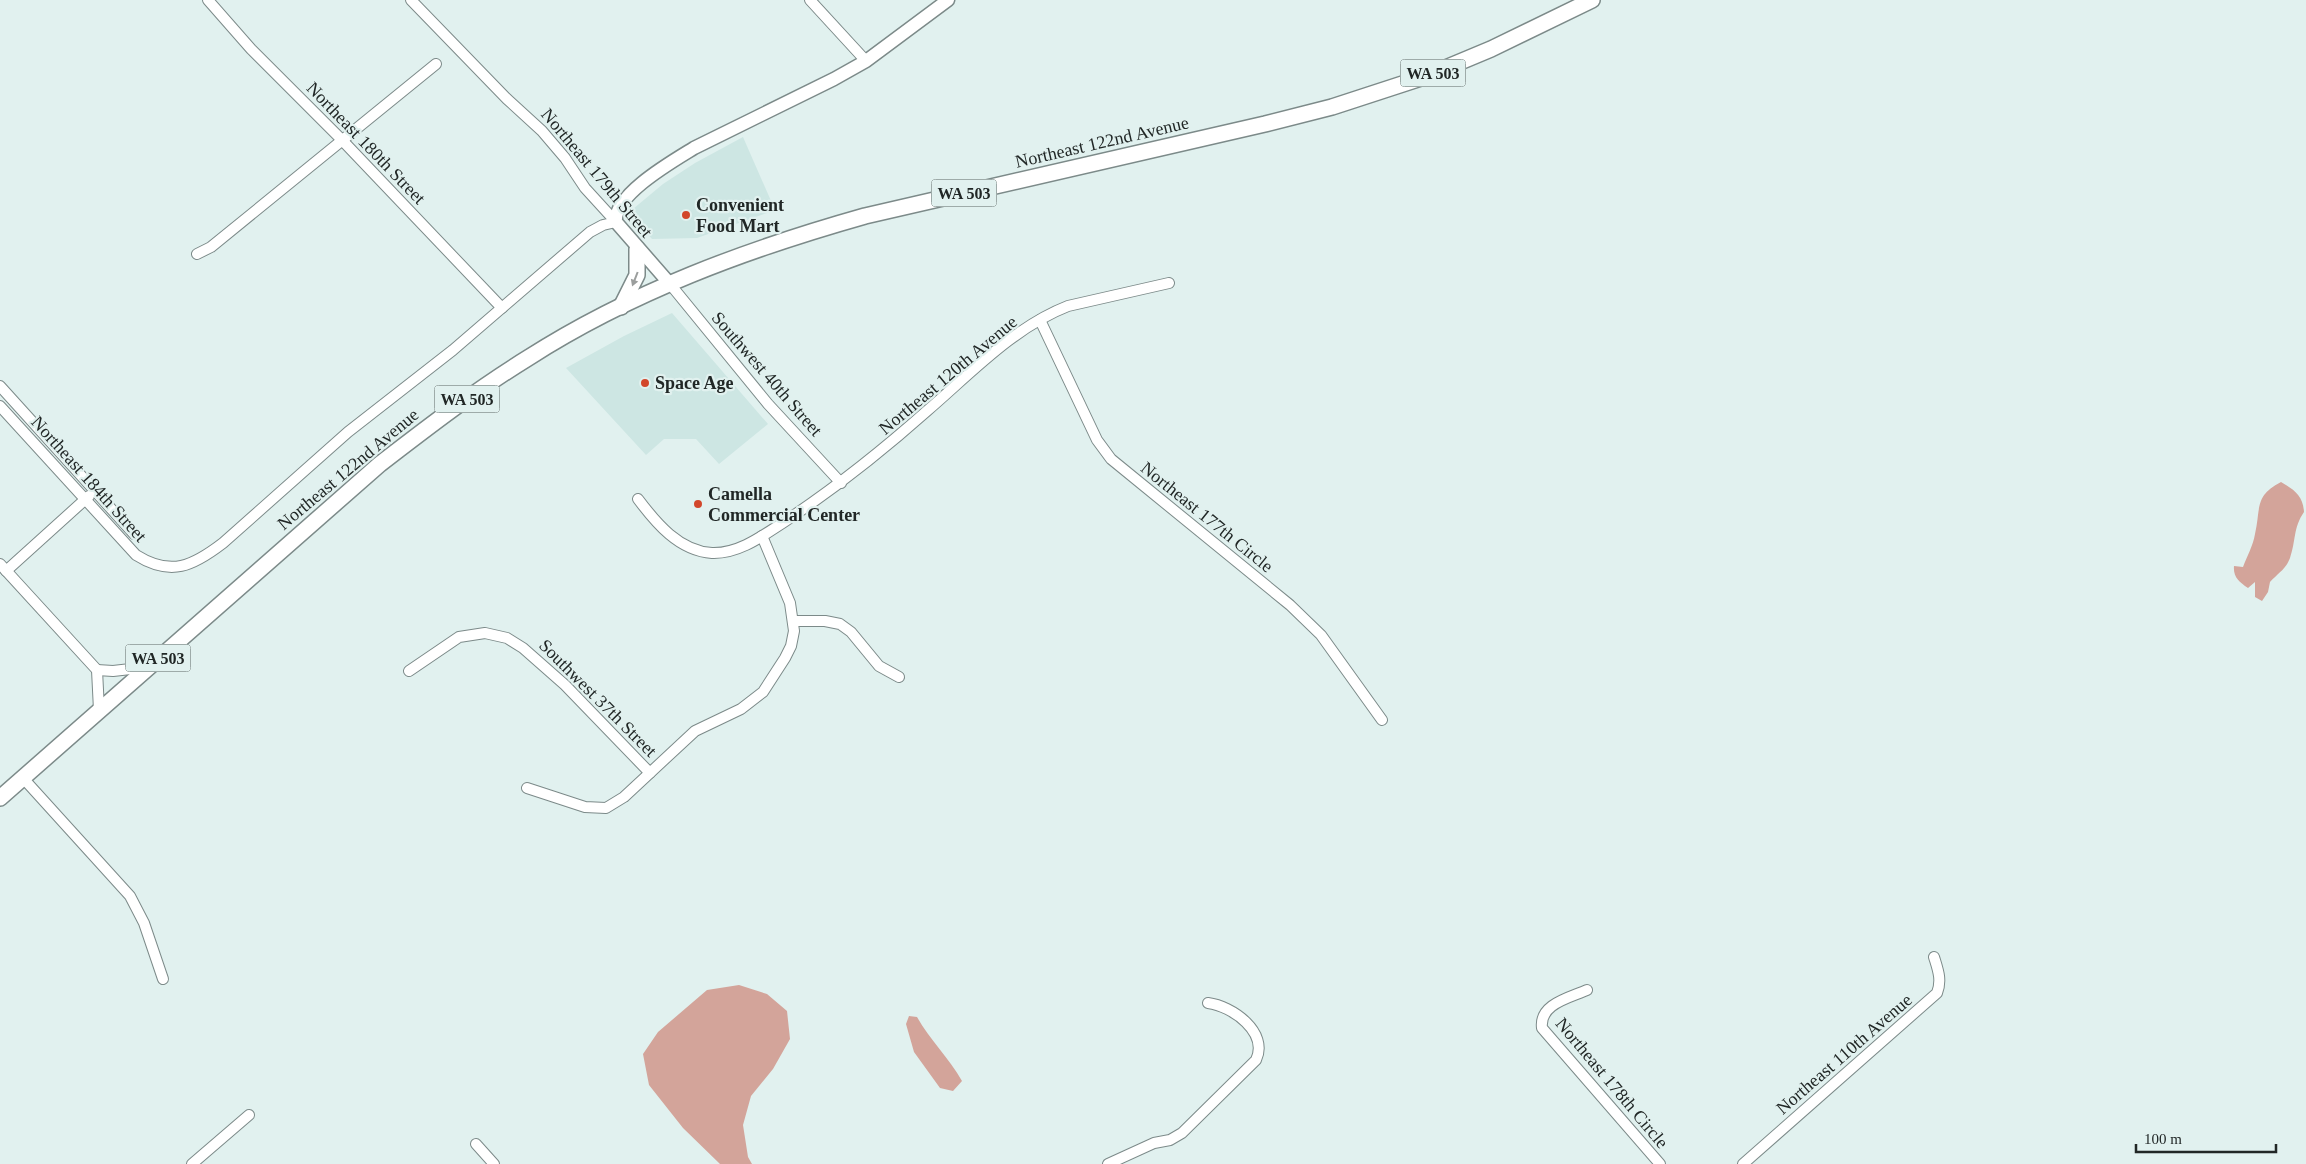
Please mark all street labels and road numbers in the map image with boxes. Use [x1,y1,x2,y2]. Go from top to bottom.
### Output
road number: WA 503 [1400,59,1466,86]
street label: Northeast 180th Street [303,78,429,208]
street label: Northeast 179th Street [537,105,657,241]
street label: Northeast 122nd Avenue [1013,112,1191,172]
road number: WA 503 [932,180,996,207]
street label: Southwest 40th Street [708,308,826,440]
street label: Northeast 120th Avenue [875,312,1021,438]
road number: WA 503 [434,386,500,412]
street label: Northeast 122nd Avenue [274,404,422,534]
street label: Northeast 184th Street [27,412,151,546]
street label: Northeast 177th Circle [1137,458,1277,576]
street label: Southwest 37th Street [535,635,661,761]
road number: WA 503 [126,644,190,671]
street label: Northeast 110th Avenue [1772,990,1916,1118]
street label: Northeast 178th Circle [1552,1014,1672,1152]

